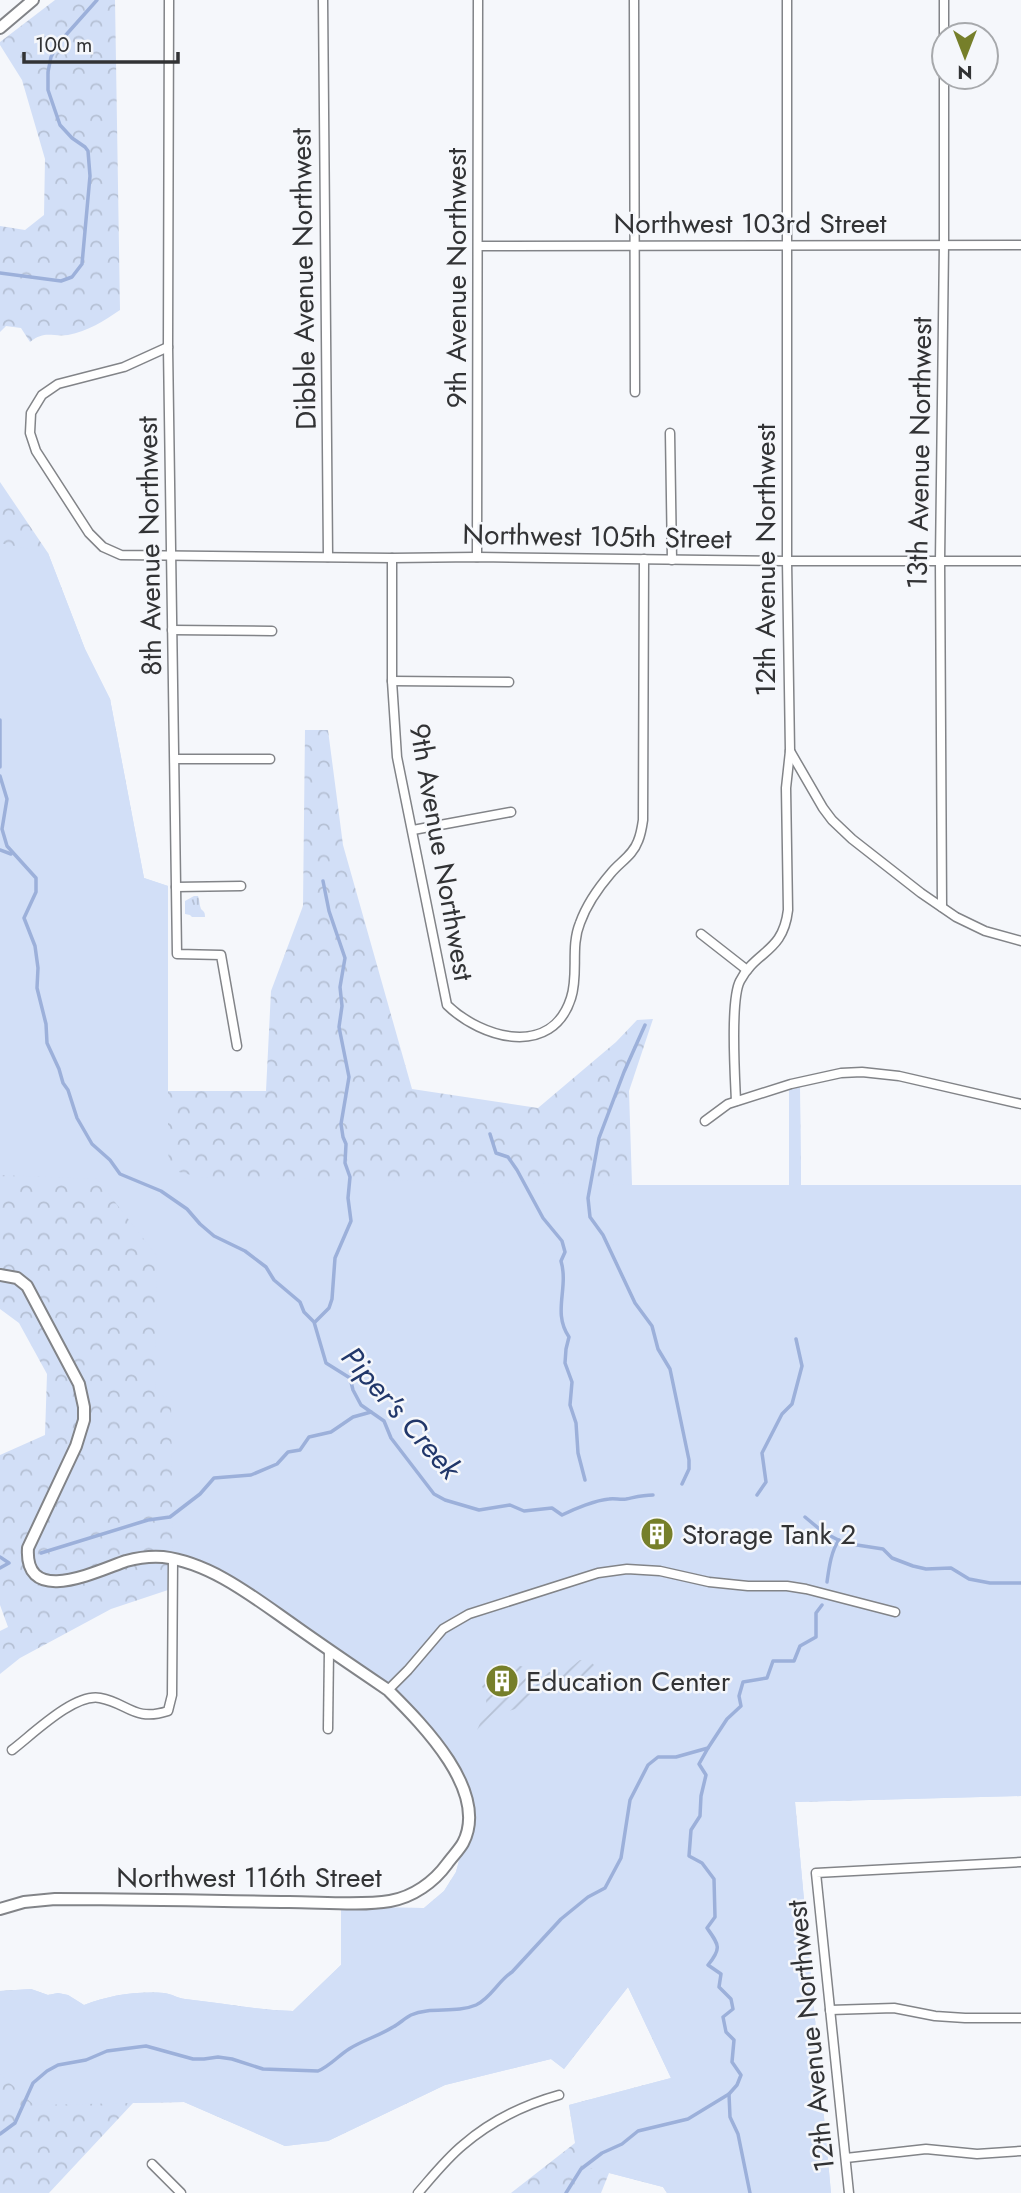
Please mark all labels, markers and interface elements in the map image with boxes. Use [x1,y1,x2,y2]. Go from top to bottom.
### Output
scale bar [24,21,178,65]
north arrow [930,21,1000,91]
text: 100 m [35,30,92,60]
text: N [957,59,973,86]
street label: Dibble Avenue Northwest [280,127,327,430]
street label: 9th Avenue Northwest [436,147,477,408]
street label: Northwest 103rd Street [614,203,887,244]
street label: 13th Avenue Northwest [897,316,942,589]
street label: 8th Avenue Northwest [127,416,172,676]
street label: 12th Avenue Northwest [745,423,786,696]
street label: Northwest 105th Street [462,514,732,559]
street label: 9th Avenue Northwest [399,720,484,984]
water label: Piper's Creek [332,1337,472,1489]
place label: Storage Tank 2 [682,1514,856,1555]
building icon: Storage Tank 2 [638,1515,676,1553]
place label: Education Center [526,1661,731,1702]
building icon: Education Center [483,1662,521,1700]
street label: Northwest 116th Street [116,1857,382,1898]
street label: 12th Avenue Northwest [776,1898,845,2174]

